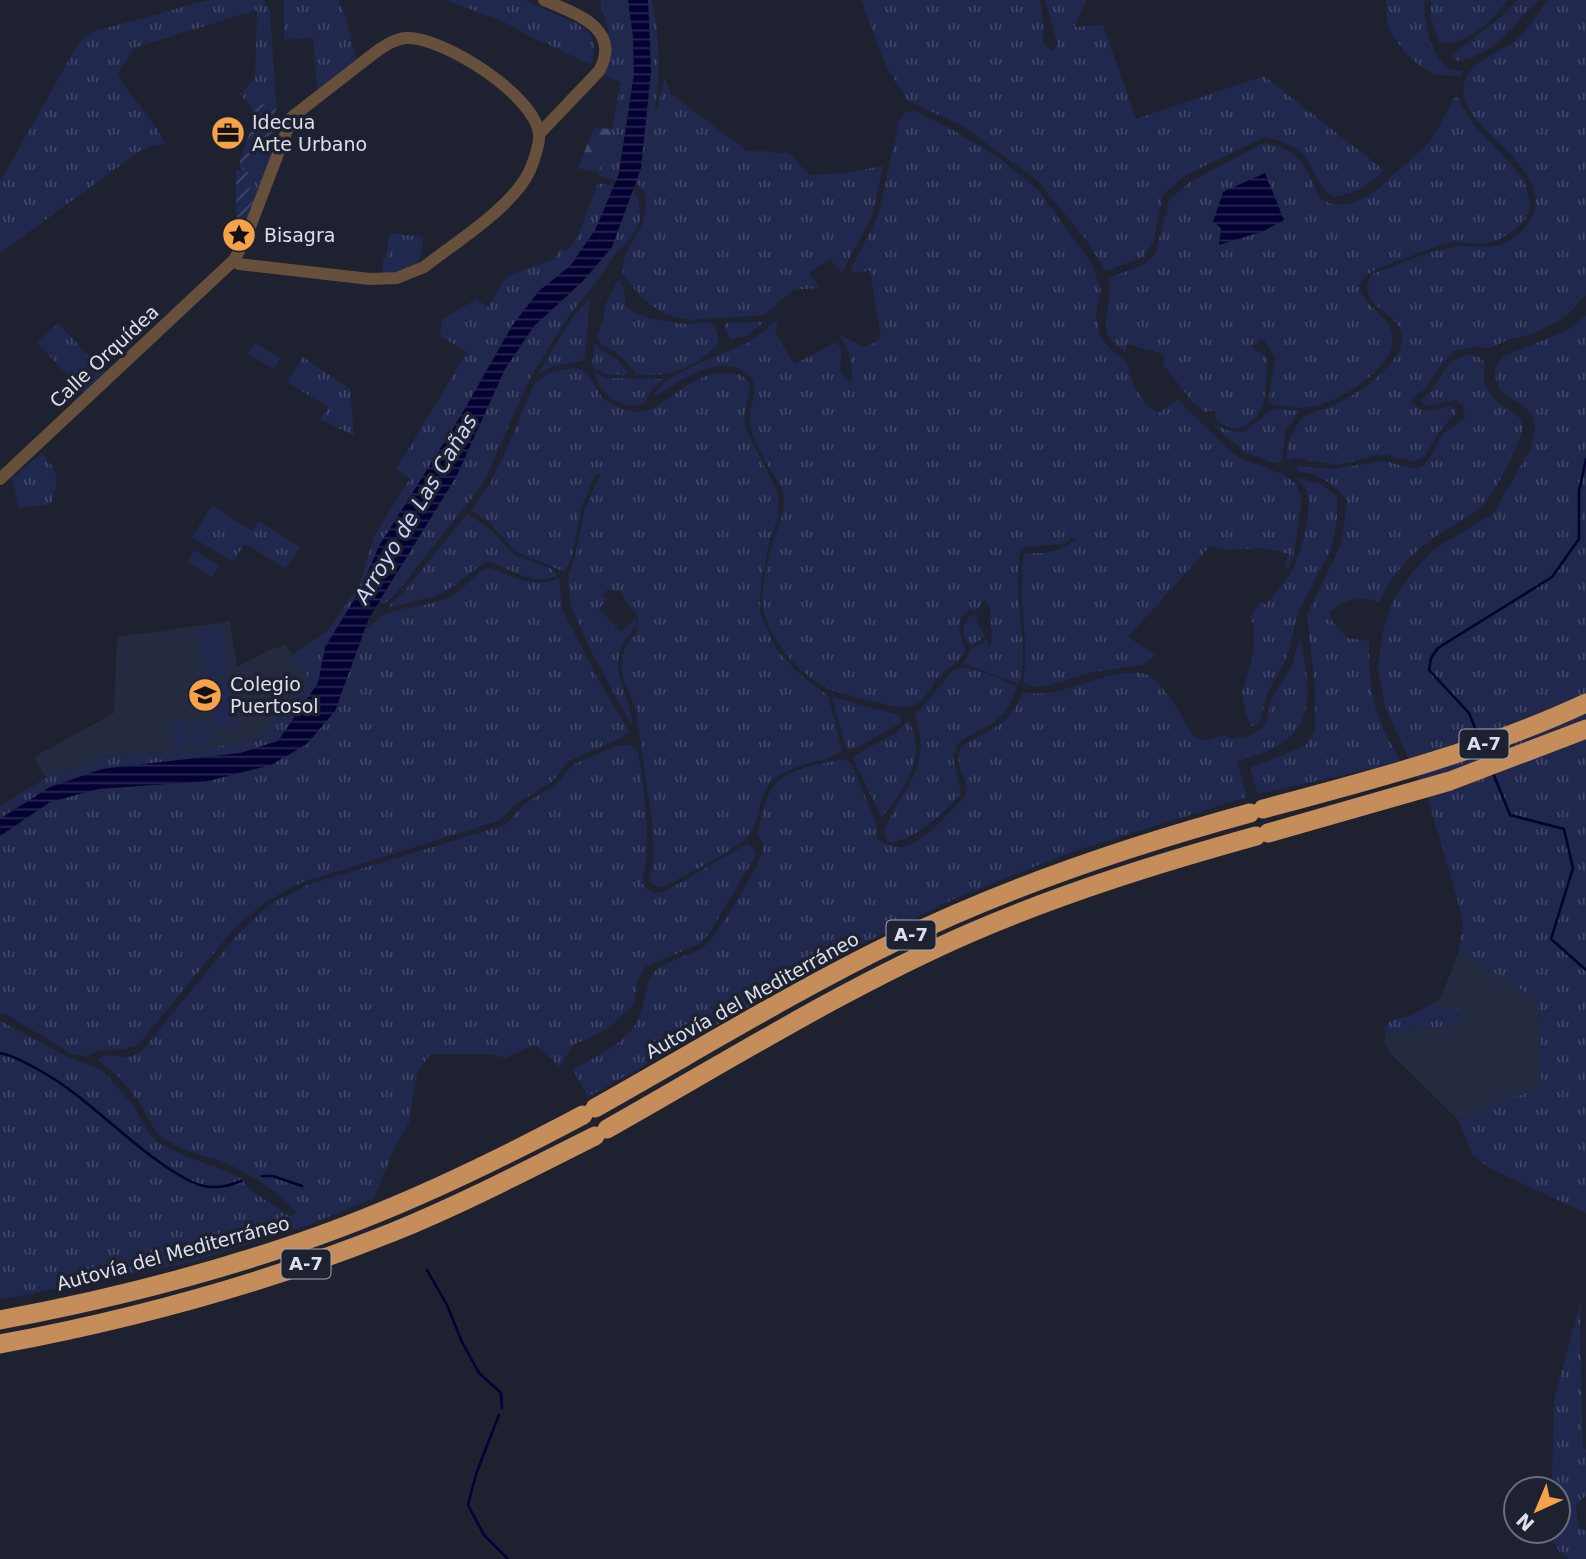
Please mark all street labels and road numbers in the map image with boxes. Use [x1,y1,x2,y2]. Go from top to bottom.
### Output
street label: Calle Orquídea [45,300,163,412]
road number: A-7 [1460,730,1508,758]
road number: A-7 [886,920,936,950]
street label: Autovía del Mediterráneo [642,927,862,1063]
street label: Autovía del Mediterráneo [54,1211,292,1295]
road number: A-7 [282,1250,330,1279]

